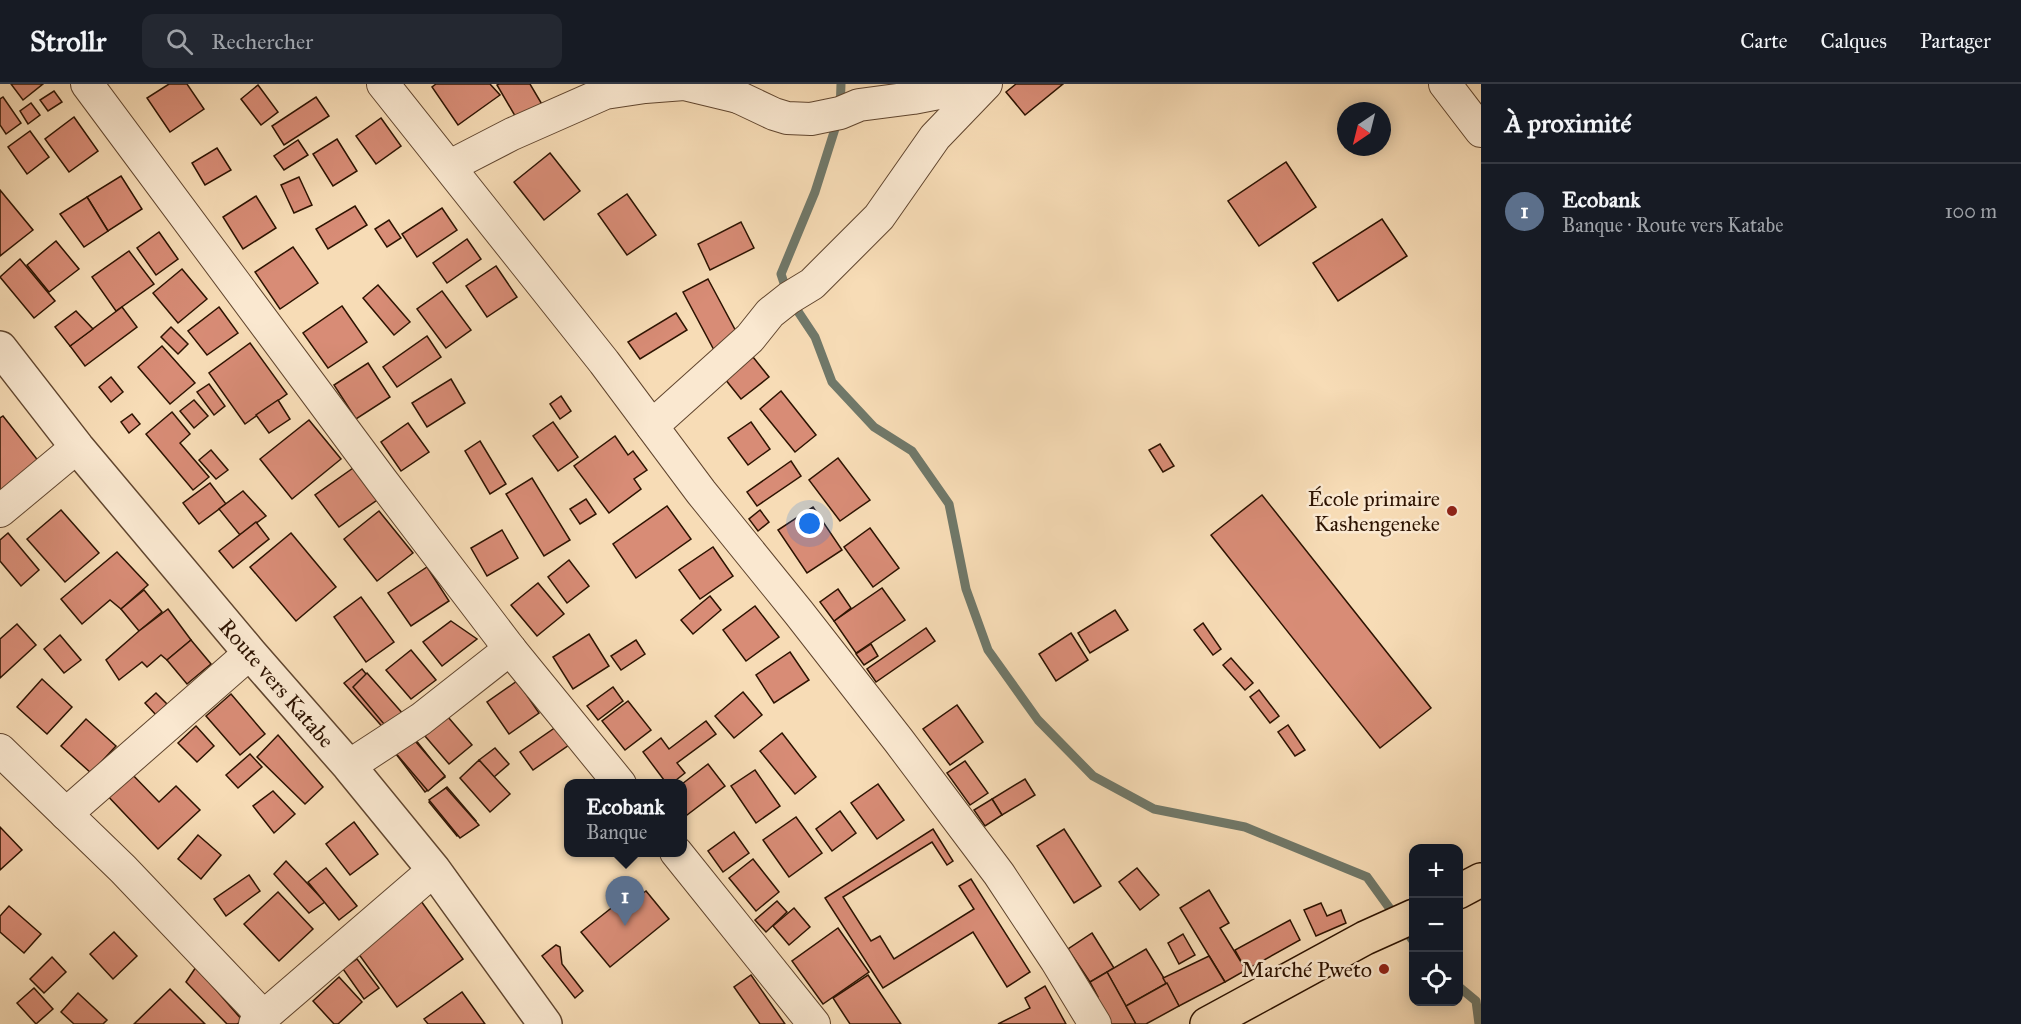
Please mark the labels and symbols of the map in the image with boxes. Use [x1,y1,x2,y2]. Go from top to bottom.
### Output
north arrow [1337,102,1391,156]
place label: École primaire Kashengeneke [1308,485,1440,537]
marker: École primaire Kashengeneke [1445,504,1459,518]
your location [795,509,824,538]
street label: Route vers Katabe [213,613,340,753]
pin: 1 [606,876,644,926]
place label: Marché Pweto [1242,956,1372,983]
marker: Marché Pweto [1377,962,1391,976]

